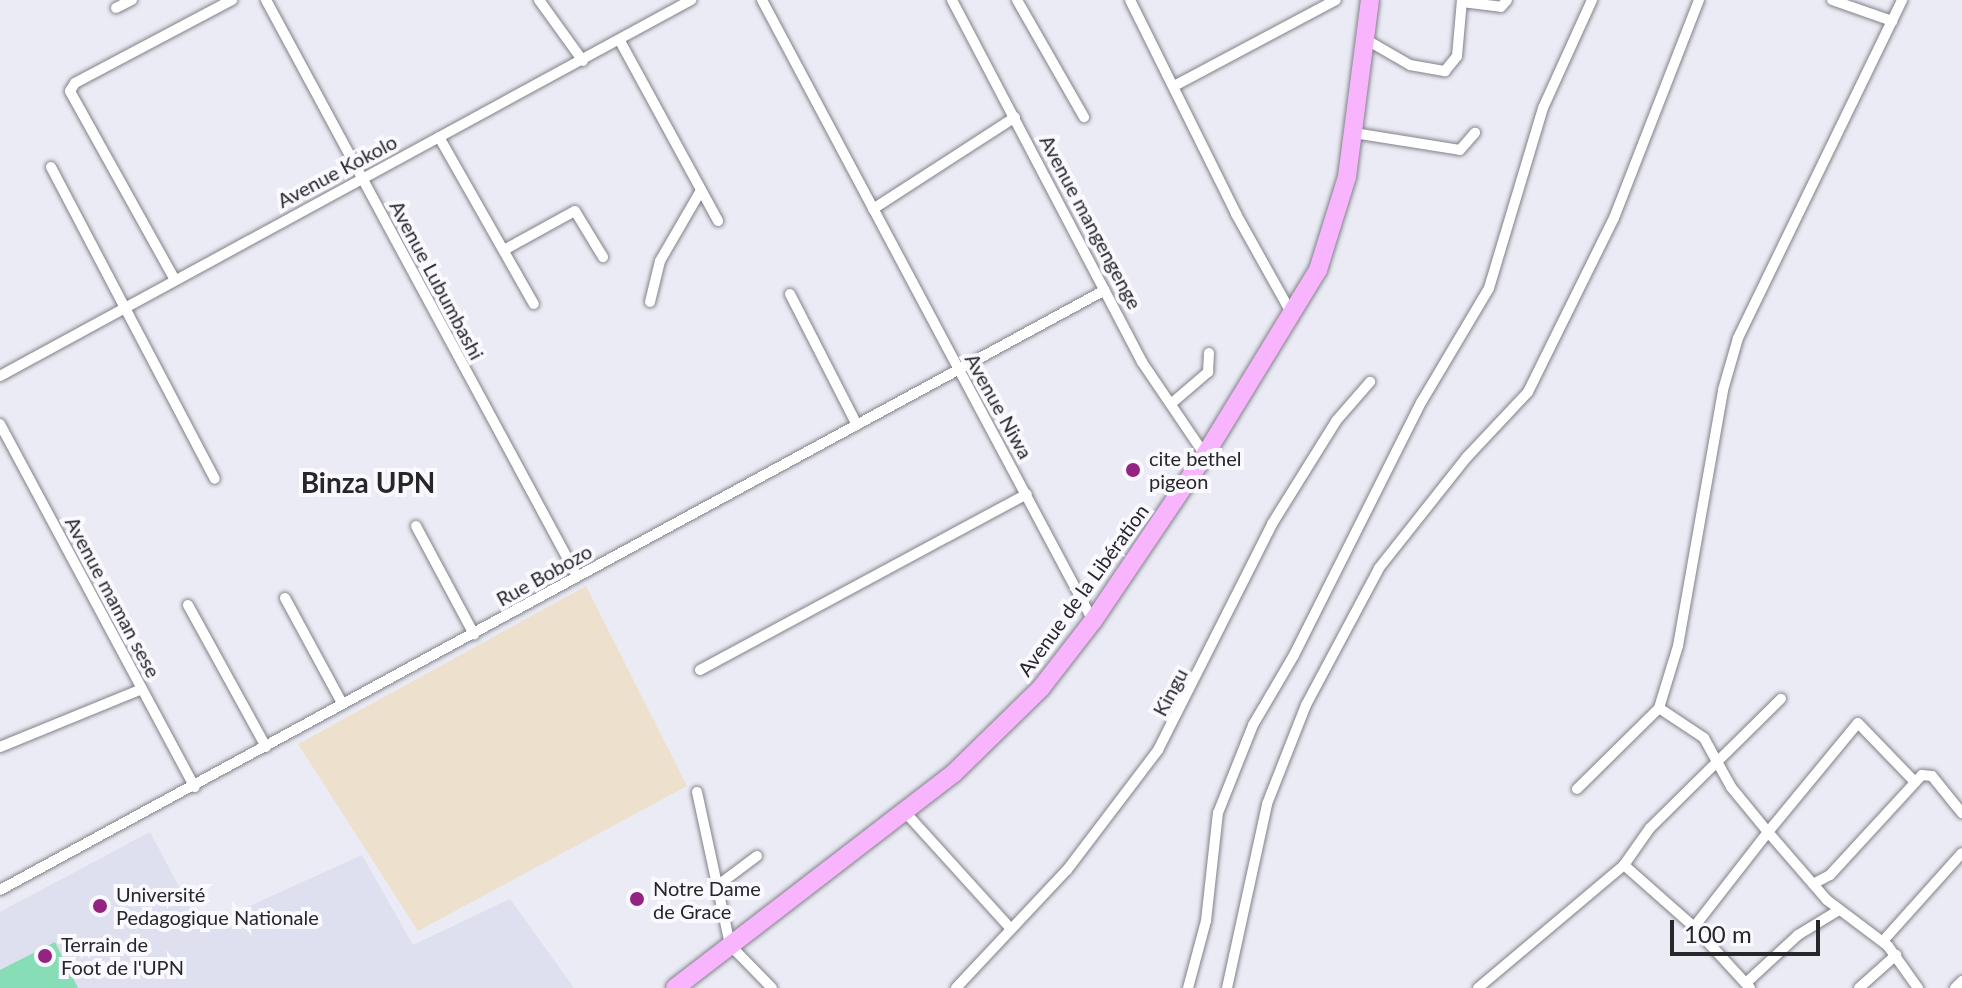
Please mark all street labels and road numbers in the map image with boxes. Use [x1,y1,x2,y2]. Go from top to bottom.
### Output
street label: Avenue Kokolo [273,129,401,213]
street label: Avenue mangengenge [1035,131,1147,313]
street label: Avenue Lubumbashi [385,196,489,364]
street label: Avenue Niwa [960,349,1038,463]
street label: Avenue de la Libération [1013,499,1153,681]
street label: Avenue maman sese [60,512,166,682]
street label: Rue Bobozo [492,539,596,611]
street label: Kingu [1147,664,1193,720]

